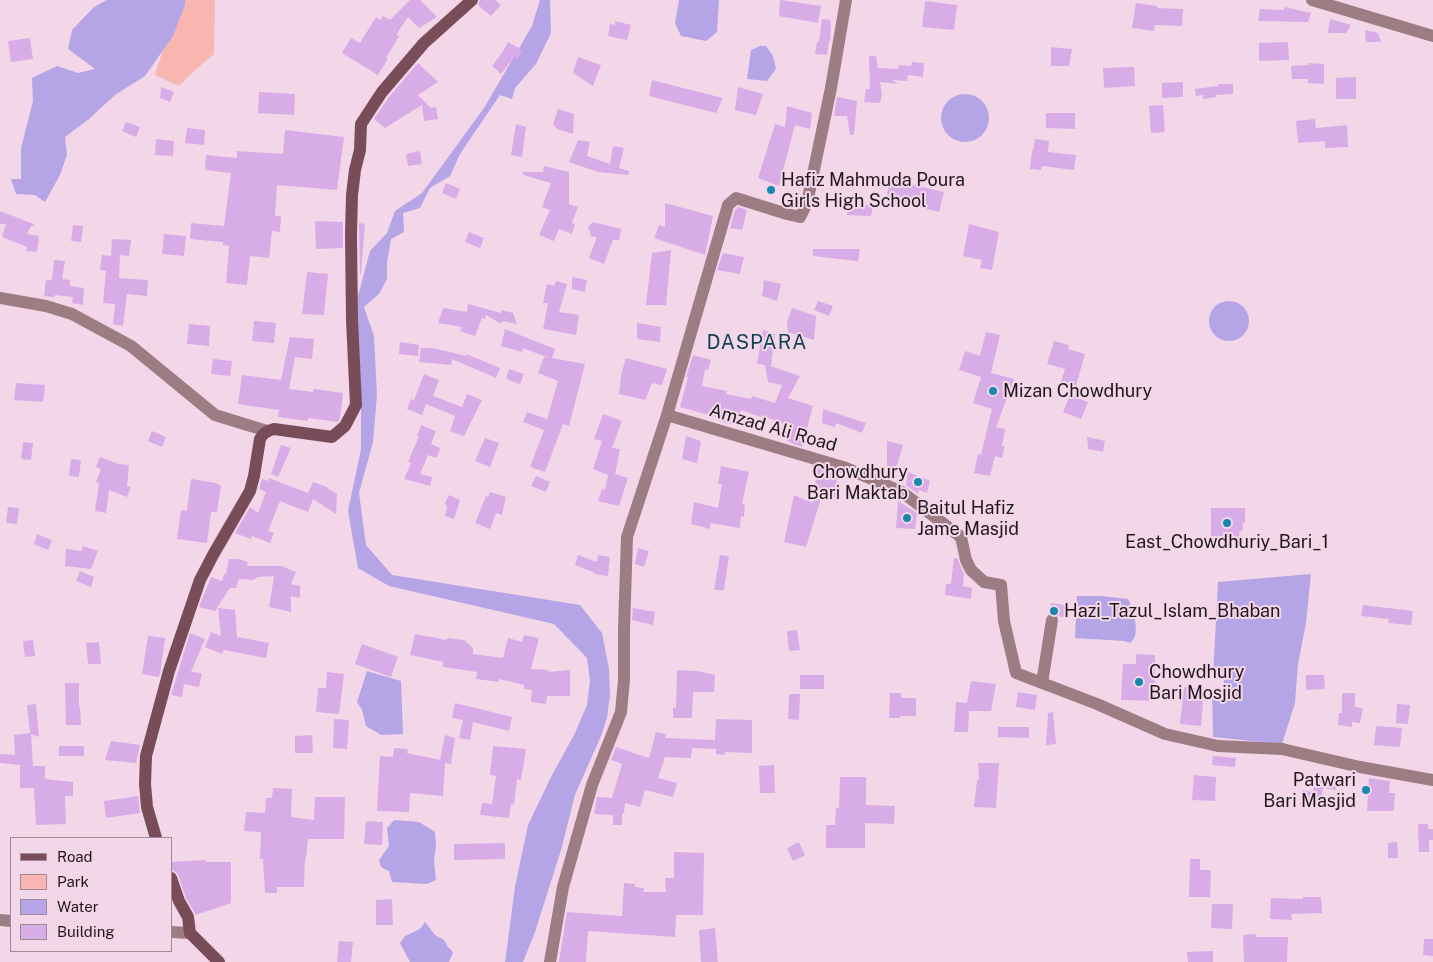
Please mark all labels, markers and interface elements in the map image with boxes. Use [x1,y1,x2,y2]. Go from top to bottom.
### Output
place label: Hafiz Mahmuda Poura Girls High School [781,169,965,212]
marker: Hafiz Mahmuda Poura Girls High School [765,184,777,196]
district label: DASPARA [706,331,808,355]
place label: Mizan Chowdhury [1003,380,1152,402]
marker: Mizan Chowdhury [987,385,999,397]
street label: Amzad Ali Road [707,399,839,457]
place label: Chowdhury Bari Maktab [807,461,908,504]
marker: Chowdhury Bari Maktab [912,476,924,488]
place label: Baitul Hafiz Jame Masjid [917,497,1019,540]
marker: Baitul Hafiz Jame Masjid [901,512,913,524]
marker: East_Chowdhuriy_Bari_1 [1221,517,1233,529]
place label: East_Chowdhuriy_Bari_1 [1125,531,1329,553]
place label: Hazi_Tazul_Islam_Bhaban [1064,600,1280,622]
marker: Hazi_Tazul_Islam_Bhaban [1048,605,1060,617]
place label: Chowdhury Bari Mosjid [1149,661,1244,704]
marker: Chowdhury Bari Mosjid [1133,676,1145,688]
place label: Patwari Bari Masjid [1263,769,1356,812]
marker: Patwari Bari Masjid [1360,784,1372,796]
legend [10,837,172,952]
text: Road [57,848,93,865]
text: Park [57,873,89,890]
text: Water [57,898,99,915]
text: Building [57,923,115,940]

